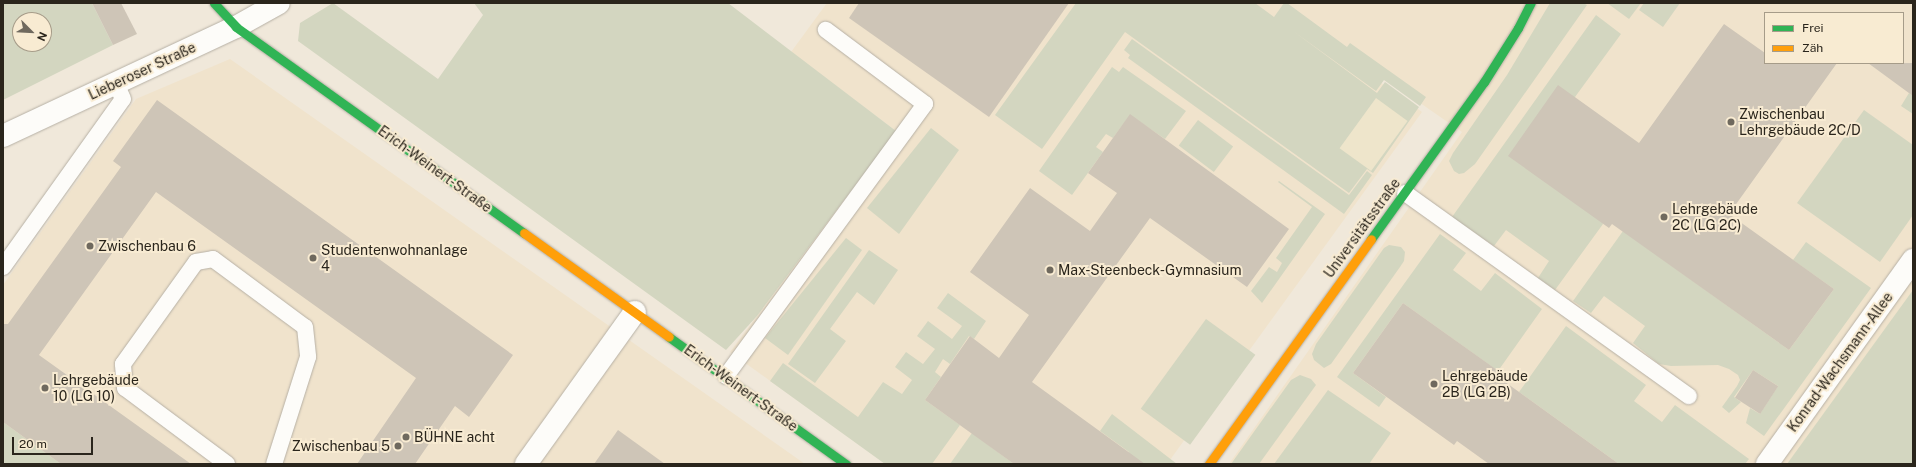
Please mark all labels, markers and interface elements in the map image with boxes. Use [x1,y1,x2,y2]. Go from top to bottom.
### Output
north arrow [12,12,52,52]
legend [1764,12,1904,64]
text: Frei [1802,21,1824,35]
text: N [35,30,49,43]
street label: Lieberoser Straße [86,39,198,103]
text: Zäh [1802,41,1823,55]
place label: Zwischenbau Lehrgebäude 2C/D [1739,106,1861,138]
marker: Zwischenbau Lehrgebäude 2C/D [1726,117,1736,127]
street label: Erich-Weinert-Straße [375,122,495,216]
street label: Universitätsstraße [1320,175,1404,281]
place label: Lehrgebäude 2C (LG 2C) [1672,201,1758,234]
marker: Lehrgebäude 2C (LG 2C) [1659,212,1669,222]
place label: Zwischenbau 6 [98,238,196,254]
marker: Zwischenbau 6 [85,241,95,251]
place label: Studentenwohnanlage 4 [321,242,468,274]
marker: Studentenwohnanlage 4 [308,253,318,263]
place label: Max-Steenbeck-Gymnasium [1058,262,1242,278]
marker: Max-Steenbeck-Gymnasium [1045,265,1055,275]
street label: Konrad-Wachsmann-Allee [1784,289,1896,435]
street label: Erich-Weinert-Straße [681,341,801,435]
place label: Lehrgebäude 2B (LG 2B) [1442,368,1528,400]
place label: Lehrgebäude 10 (LG 10) [53,372,139,404]
marker: Lehrgebäude 2B (LG 2B) [1429,379,1439,389]
marker: Lehrgebäude 10 (LG 10) [40,383,50,393]
scale bar [14,429,95,455]
place label: BÜHNE acht [414,429,495,445]
marker: BÜHNE acht [401,432,411,442]
text: 20 m [19,437,47,451]
place label: Zwischenbau 5 [292,438,390,454]
marker: Zwischenbau 5 [393,441,403,451]

